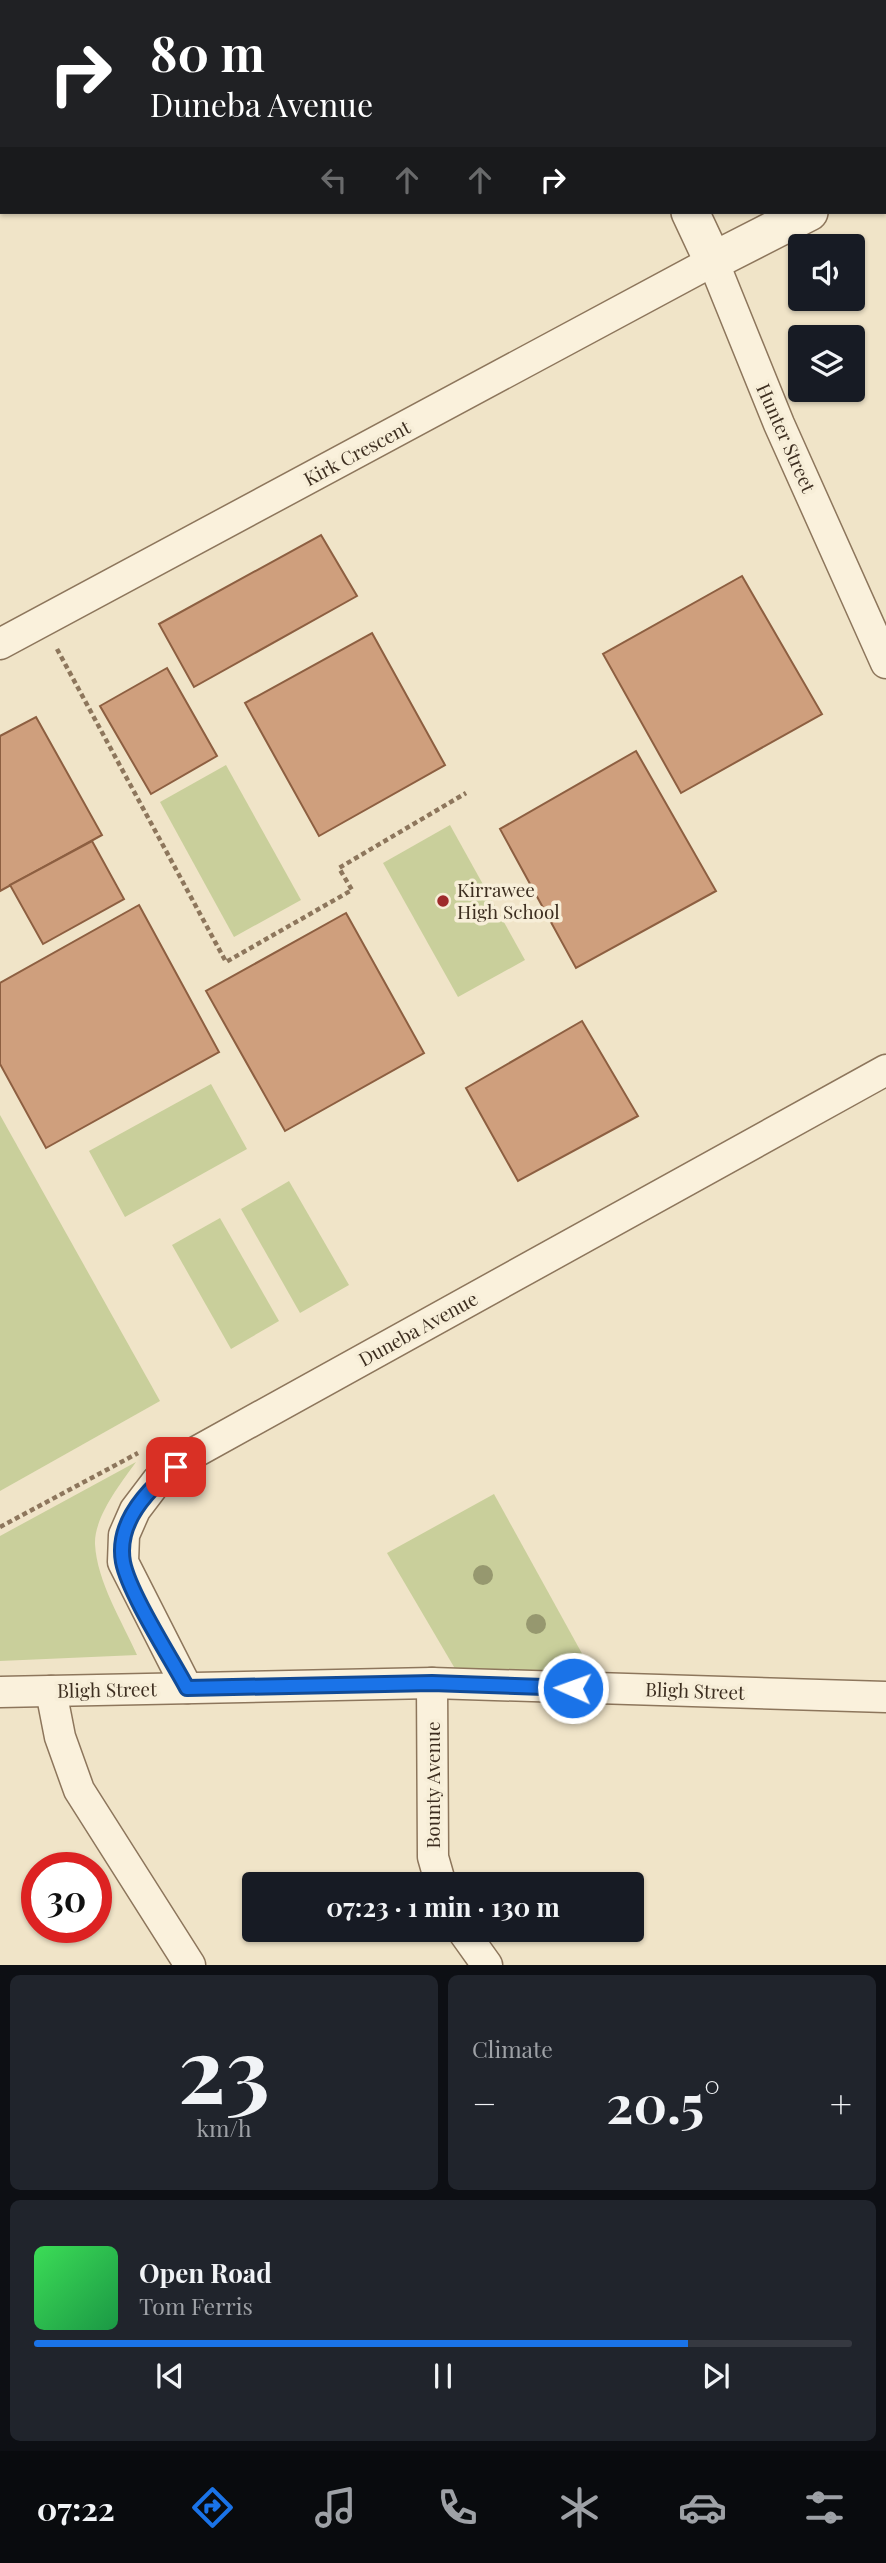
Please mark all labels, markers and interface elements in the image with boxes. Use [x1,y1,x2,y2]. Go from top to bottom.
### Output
text: 80 m [150,19,265,84]
icon: right [35,28,126,119]
text: Duneba Avenue [150,82,373,125]
icon: left [315,161,353,199]
icon: ahead [388,161,426,199]
icon: ahead [461,161,499,199]
icon: right [534,161,572,199]
map controls [788,234,865,402]
button: sound [788,234,865,311]
button: layers [788,325,865,402]
street label: Hunter Street [751,379,823,496]
street label: Kirk Crescent [299,413,415,491]
place label: Kirrawee High School [457,876,560,924]
marker: Kirrawee High School [435,893,451,909]
street label: Duneba Avenue [353,1285,482,1372]
pin [146,1437,206,1497]
icon: arrive [157,1448,195,1486]
position arrow [536,1651,610,1725]
street label: Bligh Street [57,1675,157,1703]
street label: Bligh Street [645,1675,746,1705]
street label: Bounty Avenue [419,1721,445,1849]
speed limit sign: 30 [21,1852,112,1943]
text: 07:23 · 1 min · 130 m [326,1889,560,1924]
text: 23 [178,2006,270,2127]
text: Climate [472,2033,553,2064]
text: 20.5° [606,2068,720,2137]
text: − [472,2077,497,2128]
text: + [830,2077,852,2128]
text: km/h [196,2112,252,2143]
text: Open Road [139,2255,272,2290]
text: Tom Ferris [139,2290,253,2321]
icon: previous [151,2357,189,2395]
icon: pause [424,2357,462,2395]
icon: next [697,2357,735,2395]
icon: directions [188,2483,237,2532]
icon: music [311,2483,360,2532]
icon: phone [433,2483,482,2532]
icon: climate [555,2483,604,2532]
icon: car [678,2483,727,2532]
icon: filters [800,2483,849,2532]
text: 07:22 [37,2486,115,2529]

